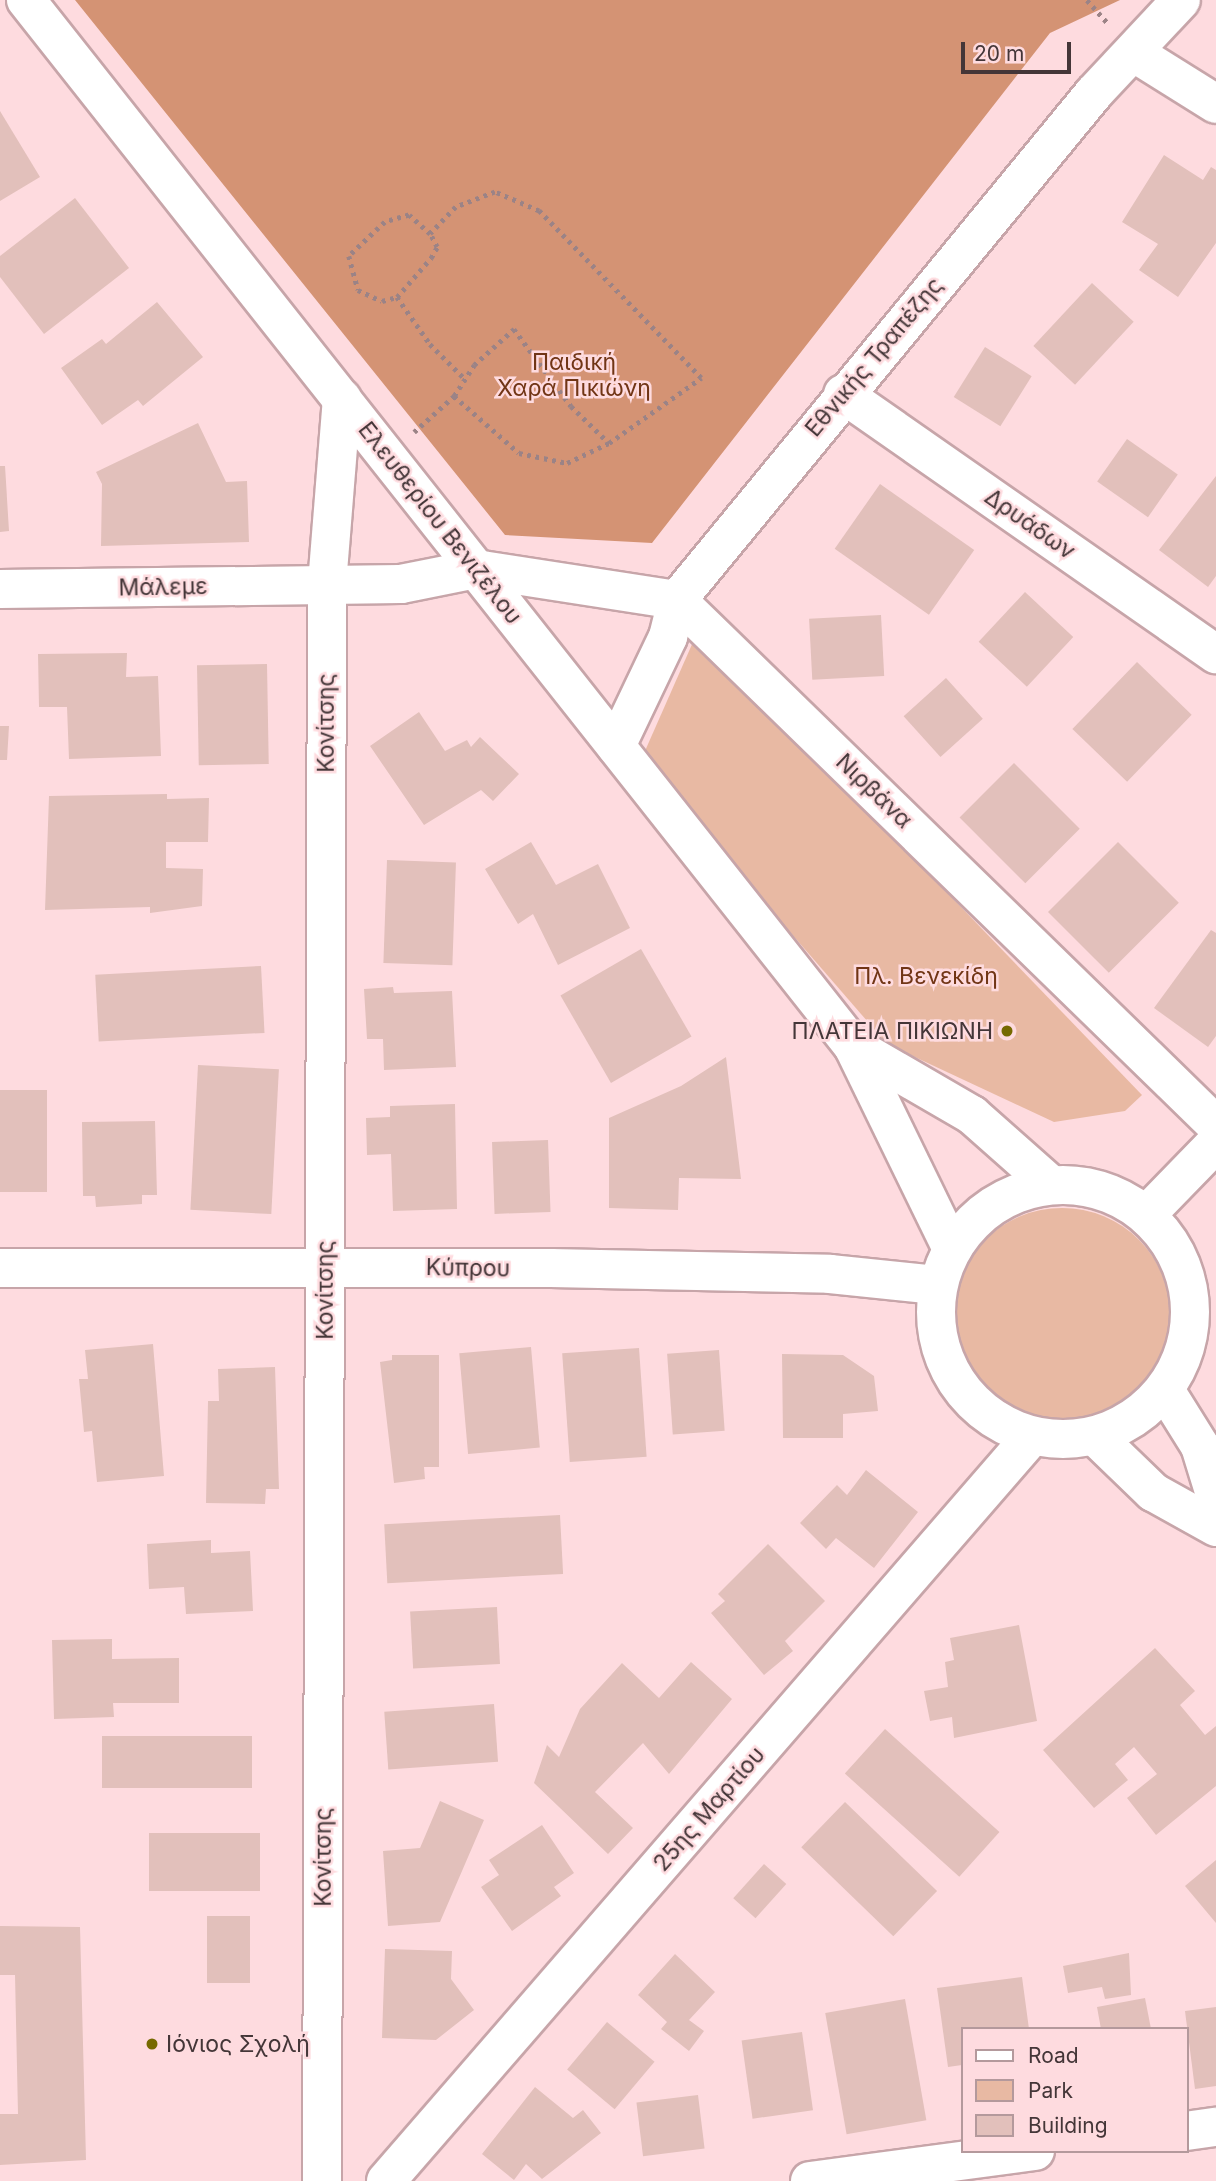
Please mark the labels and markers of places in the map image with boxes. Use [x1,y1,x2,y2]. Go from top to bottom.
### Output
place label: ΠΛΑΤΕΙΑ ΠΙΚΙΩΝΗ [792,1017,993,1045]
marker: ΠΛΑΤΕΙΑ ΠΙΚΙΩΝΗ [999,1023,1015,1039]
place label: Ιόνιος Σχολή [166,2030,310,2058]
marker: Ιόνιος Σχολή [144,2036,160,2052]

